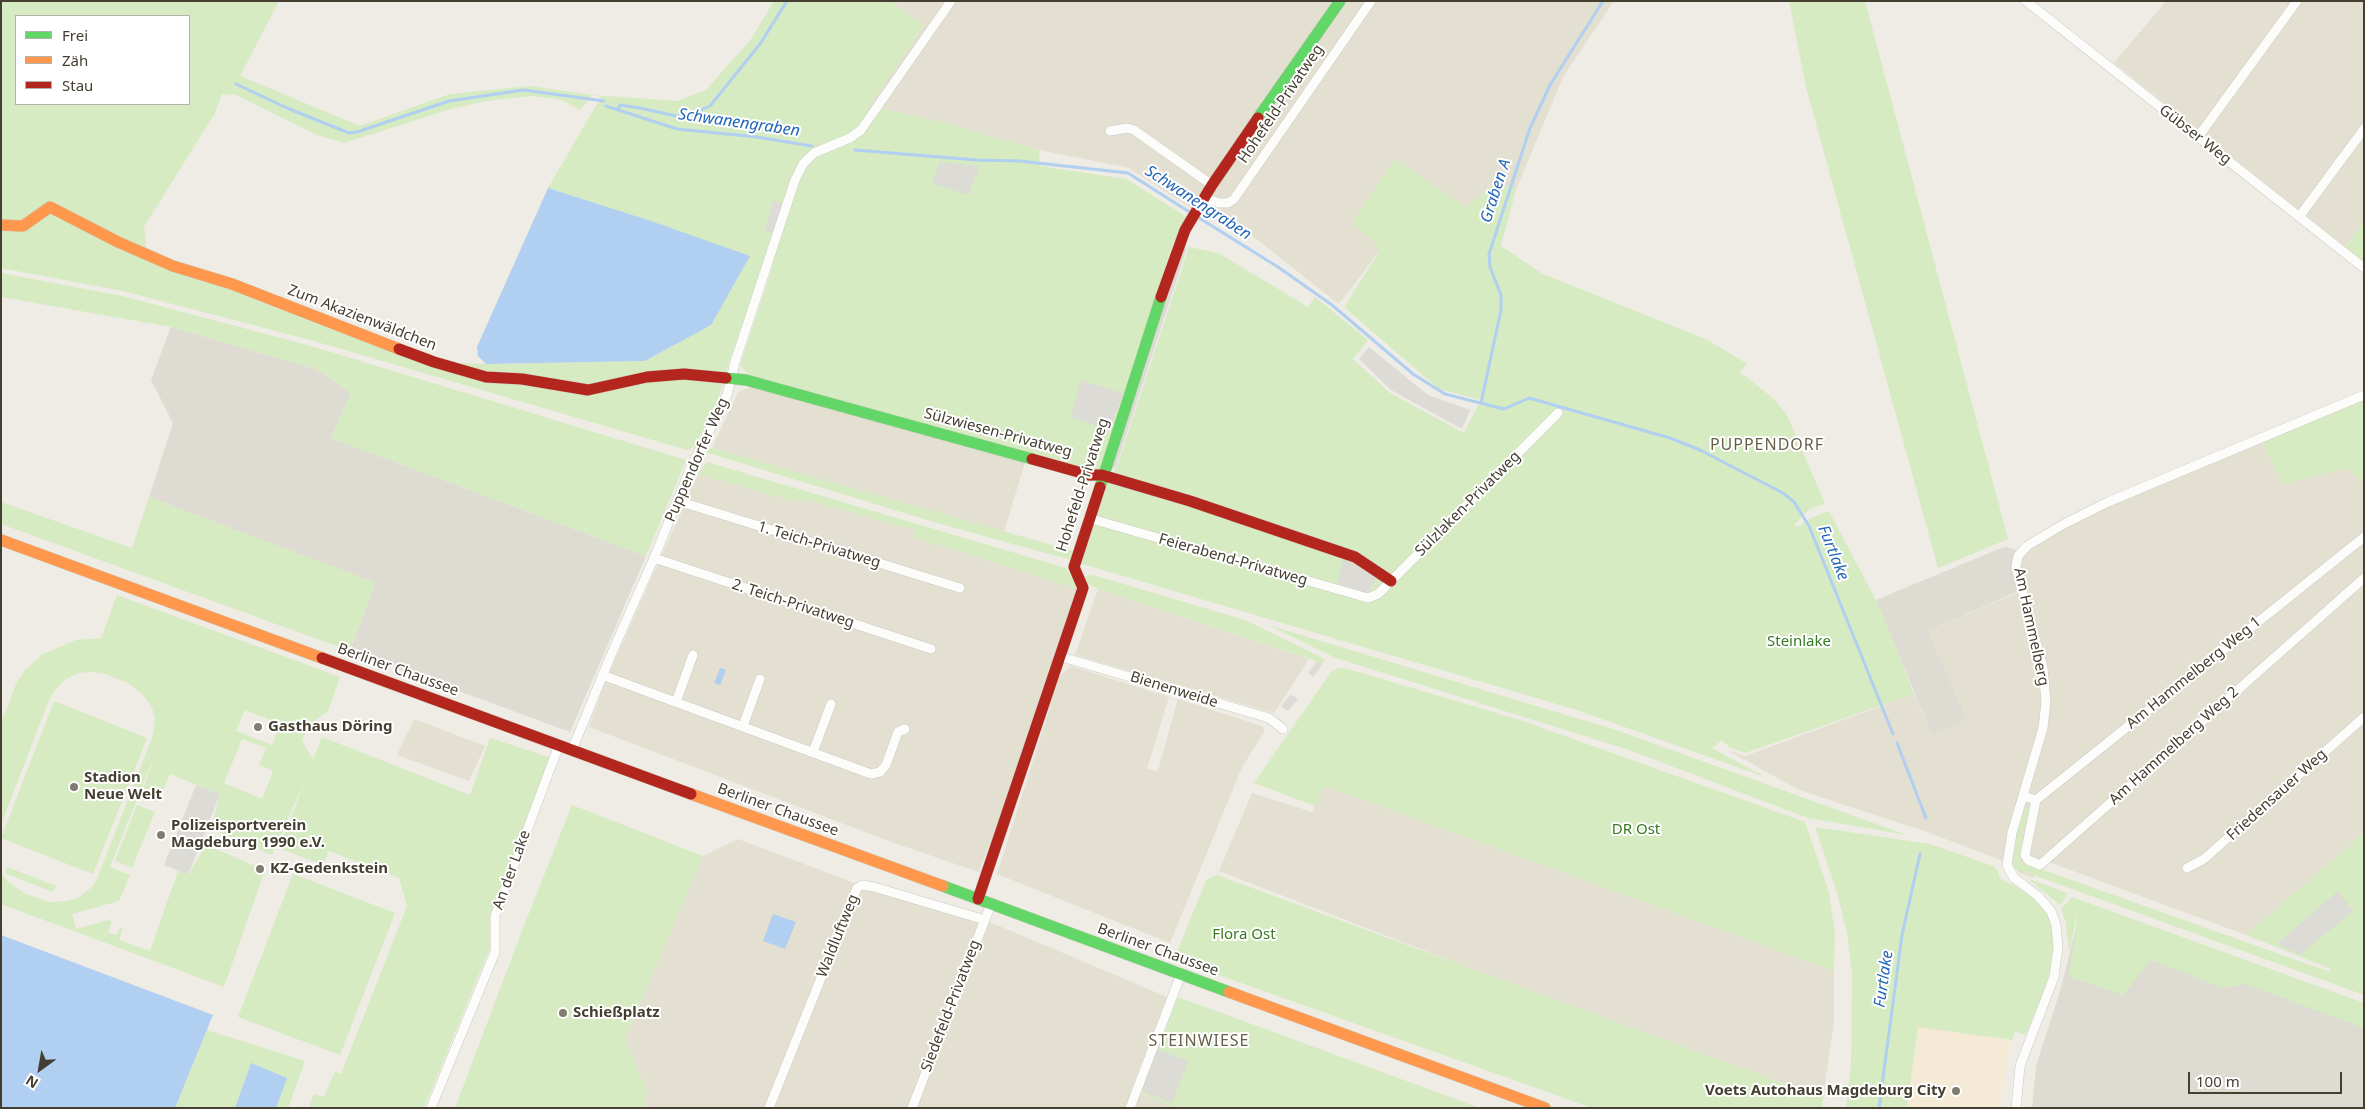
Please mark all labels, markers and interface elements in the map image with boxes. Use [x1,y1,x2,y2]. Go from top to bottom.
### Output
legend [15,15,190,105]
text: Frei [62,25,88,45]
street label: Hohefeld-Privatweg [1235,41,1327,167]
text: Zäh [62,50,88,70]
text: Stau [62,75,93,95]
street label: Gübser Weg [2155,101,2235,169]
water label: Schwanengraben [677,105,801,141]
water label: Graben A [1477,157,1515,225]
water label: Schwanengraben [1141,162,1255,244]
street label: Zum Akazienwäldchen [285,281,439,355]
street label: Puppendorfer Weg [662,395,732,525]
street label: Sülzwiesen-Privatweg [922,405,1074,461]
street label: Hohefeld-Privatweg [1053,416,1113,554]
district label: PUPPENDORF [1709,435,1825,455]
street label: Sülzlaken-Privatweg [1412,448,1524,560]
street label: 1. Teich-Privatweg [755,518,883,572]
water label: Furtlake [1813,523,1853,583]
street label: Feierabend-Privatweg [1157,530,1309,590]
street label: Am Hammelberg [2010,566,2052,688]
street label: 2. Teich-Privatweg [730,576,856,632]
street label: Am Hammelberg Weg 1 [2123,613,2265,733]
park label: Steinlake [1767,633,1831,651]
street label: Berliner Chaussee [335,640,461,700]
street label: Bienenweide [1128,668,1220,712]
street label: Am Hammelberg Weg 2 [2106,683,2242,809]
place label: Gasthaus Döring [268,718,393,736]
marker: Gasthaus Döring [252,721,264,733]
street label: Friedensauer Weg [2223,745,2331,845]
place label: Stadion Neue Welt [84,769,162,804]
street label: Berliner Chaussee [715,780,841,840]
marker: Stadion Neue Welt [68,781,80,793]
place label: Polizeisportverein Magdeburg 1990 e.V. [171,817,325,852]
park label: DR Ost [1612,821,1660,839]
street label: An der Lake [489,828,535,912]
marker: Polizeisportverein Magdeburg 1990 e.V. [155,829,167,841]
place label: KZ-Gedenkstein [270,860,388,878]
marker: KZ-Gedenkstein [254,863,266,875]
street label: Waldluftweg [813,892,863,980]
street label: Berliner Chaussee [1095,920,1221,980]
park label: Flora Ost [1212,926,1276,944]
street label: Siedefeld-Privatweg [918,937,984,1075]
water label: Furtlake [1871,949,1897,1009]
place label: Schießplatz [573,1004,660,1022]
marker: Schießplatz [557,1007,569,1019]
district label: STEINWIESE [1147,1031,1251,1051]
north arrow [15,1044,65,1094]
scale bar [2190,1062,2344,1094]
text: N [22,1071,42,1093]
text: 100 m [2196,1071,2240,1091]
place label: Voets Autohaus Magdeburg City [1705,1082,1946,1100]
marker: Voets Autohaus Magdeburg City [1950,1085,1962,1097]

